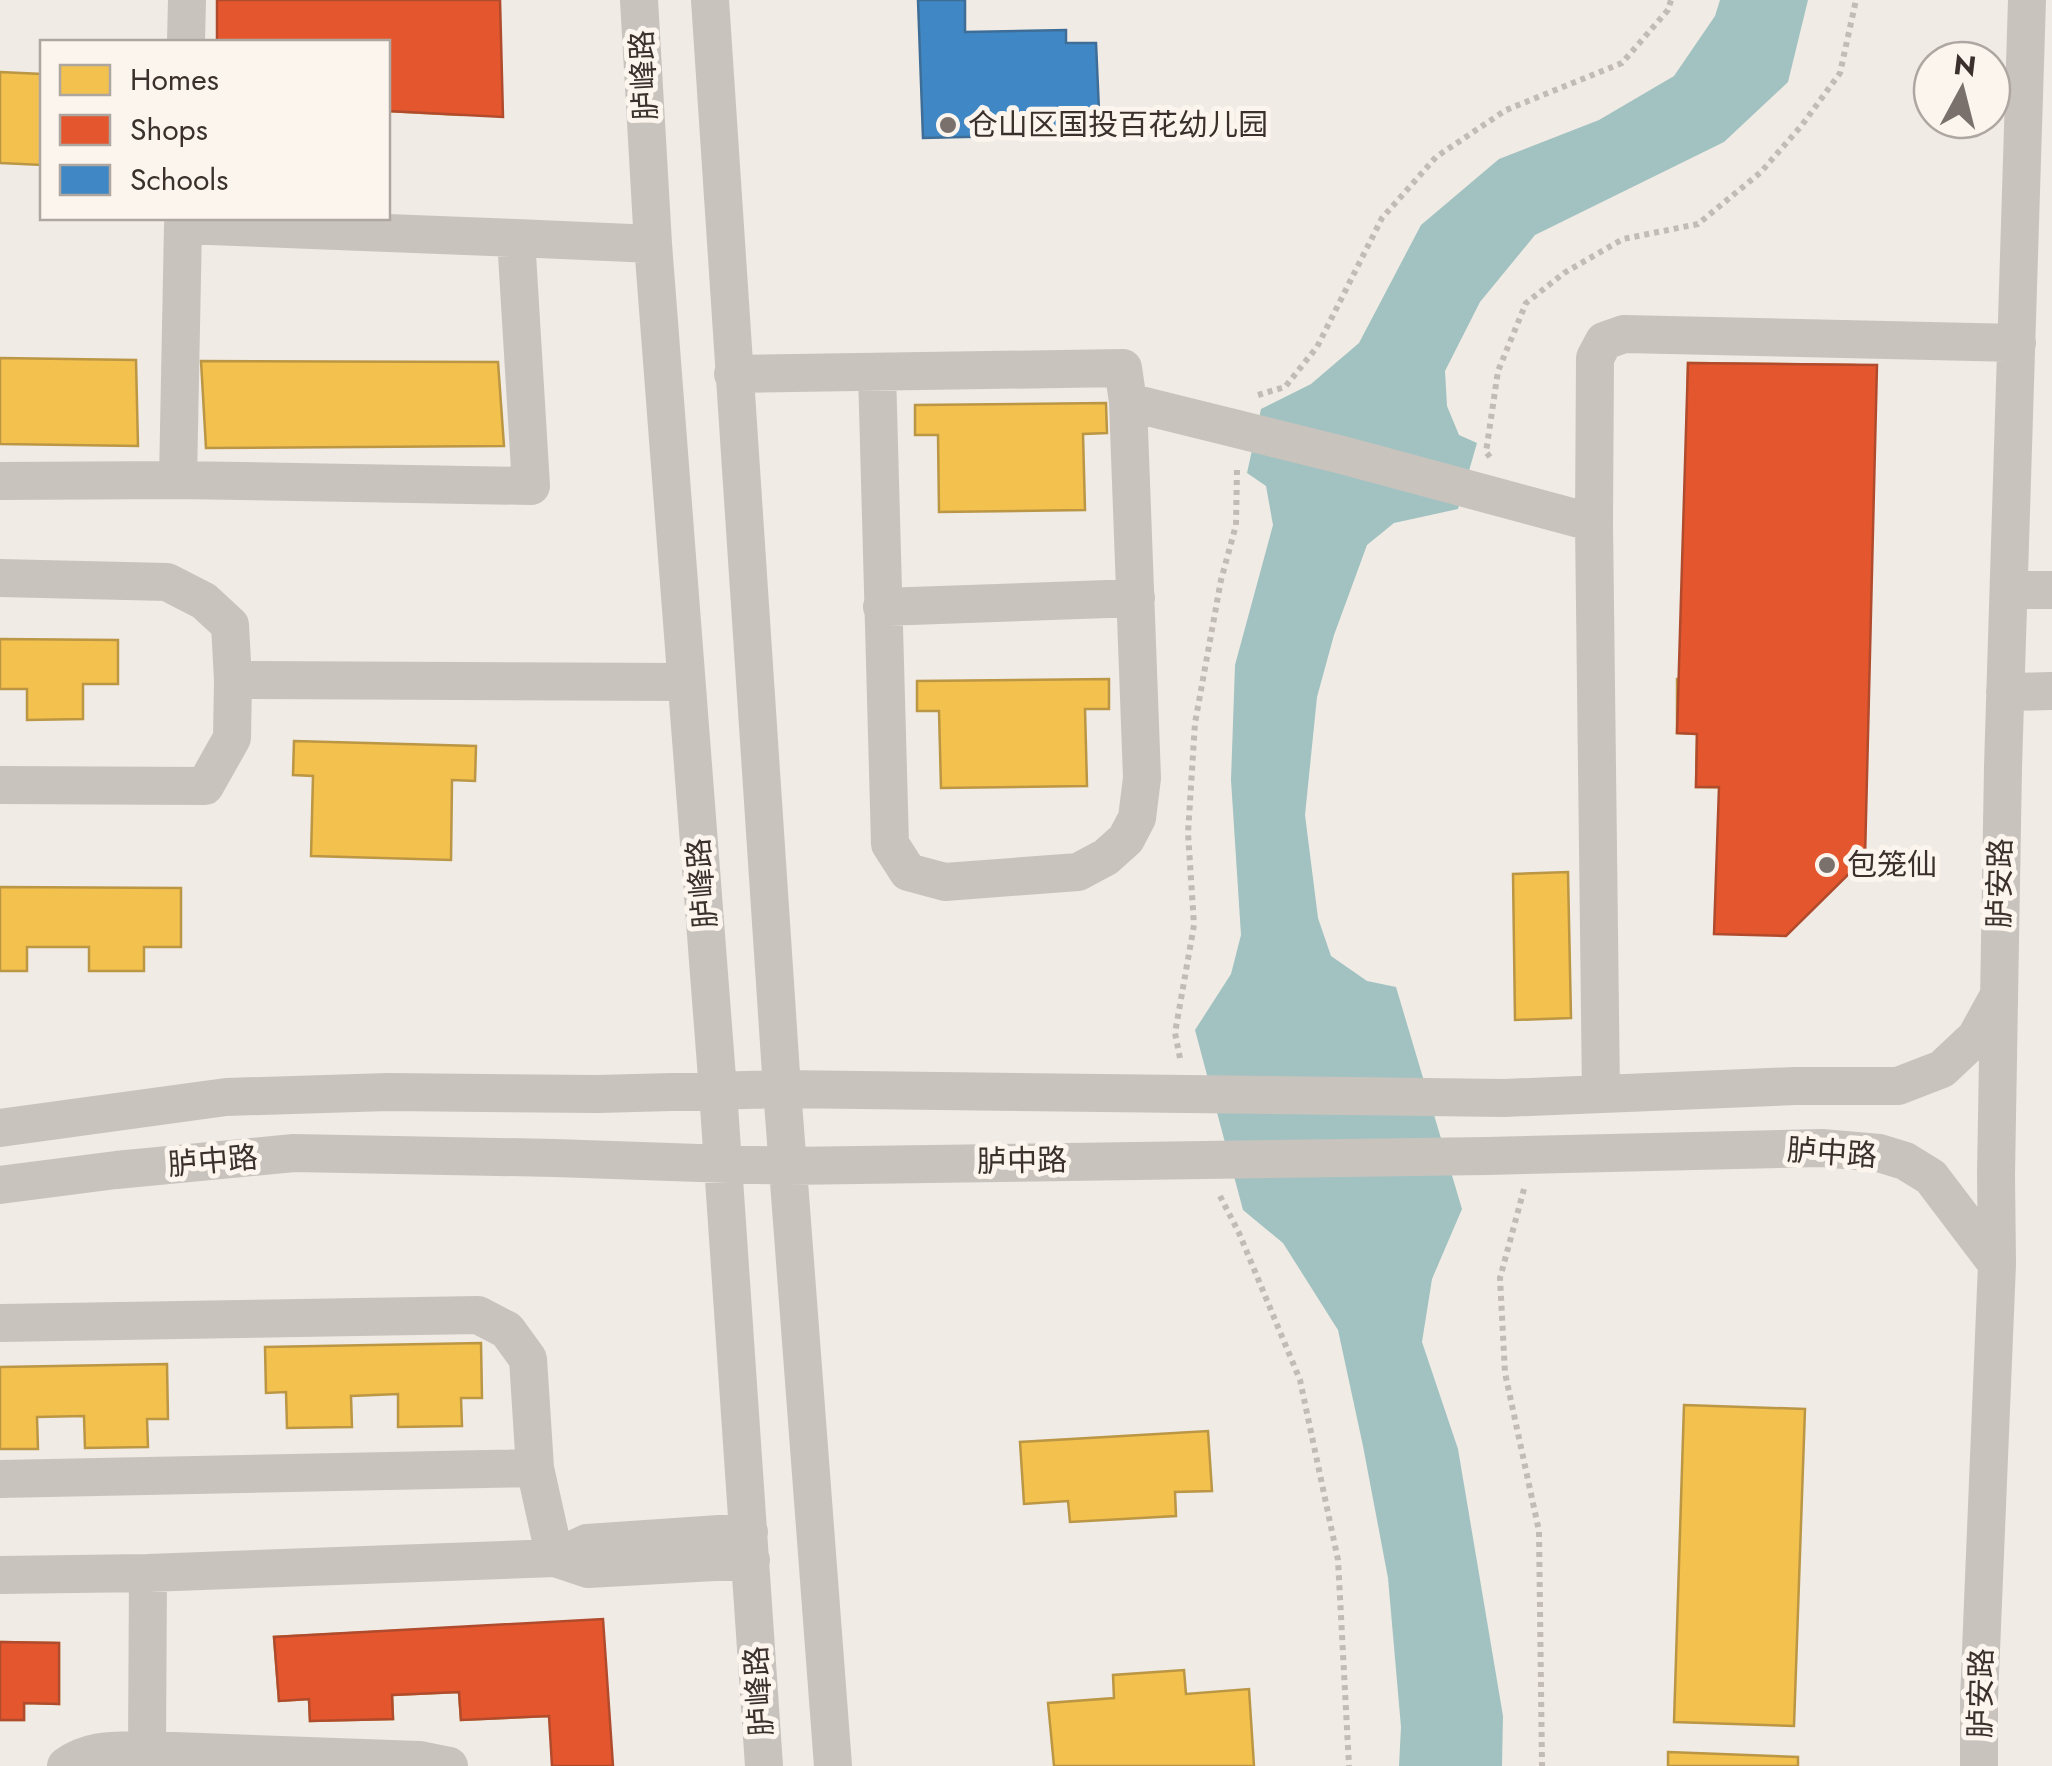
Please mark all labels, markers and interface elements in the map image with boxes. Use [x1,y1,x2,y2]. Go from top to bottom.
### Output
street label: 胪峰路 [620,29,667,121]
legend [40,40,390,220]
north arrow [1912,40,2012,140]
text: N [1951,44,1979,87]
text: Homes [130,58,219,101]
place label: 仓山区国投百花幼儿园 [968,103,1268,146]
text: Shops [130,108,208,151]
marker: 仓山区国投百花幼儿园 [937,114,959,136]
text: Schools [130,158,228,201]
street label: 胪峰路 [676,836,727,930]
street label: 胪安路 [1977,838,2022,928]
place label: 包笼仙 [1847,843,1937,886]
marker: 包笼仙 [1816,854,1838,876]
street label: 胪中路 [1786,1128,1878,1177]
street label: 胪中路 [166,1135,260,1186]
street label: 胪中路 [977,1138,1067,1183]
street label: 胪峰路 [734,1645,783,1737]
street label: 胪安路 [1958,1648,2003,1738]

